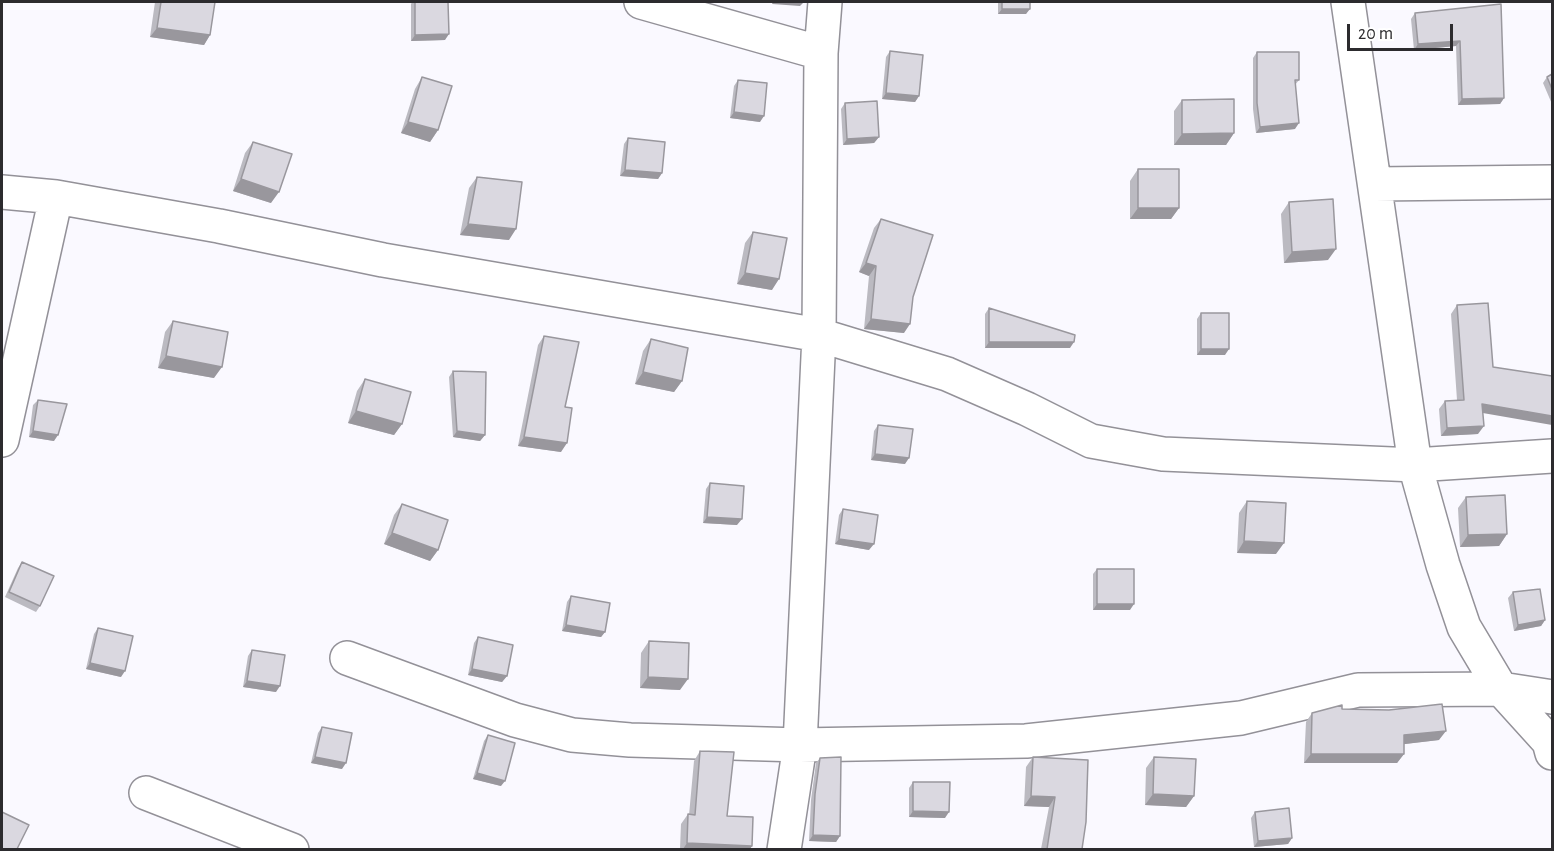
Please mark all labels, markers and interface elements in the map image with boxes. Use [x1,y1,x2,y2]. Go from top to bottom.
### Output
scale bar [1350,12,1456,50]
text: 20 m [1358,25,1393,43]

